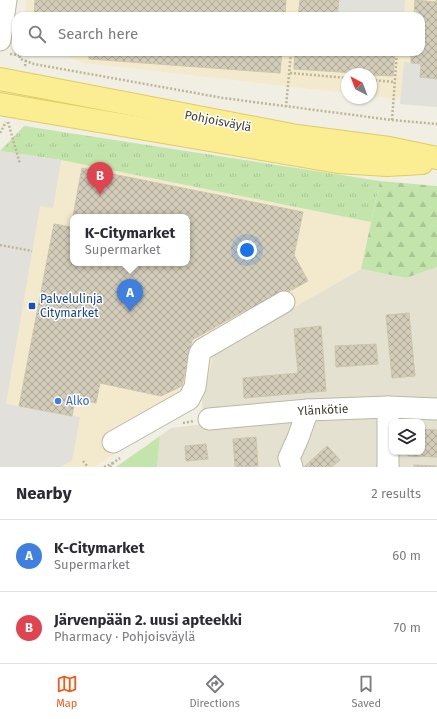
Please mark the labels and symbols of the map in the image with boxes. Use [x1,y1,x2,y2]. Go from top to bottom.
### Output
north arrow [341,68,377,104]
street label: Pohjoisväylä [183,108,253,134]
pin: B [87,162,113,195]
your location [237,240,257,260]
pin: A [117,279,143,312]
place label: Palvelulinja Citymarket [40,292,103,320]
marker: Palvelulinja Citymarket [27,301,37,311]
place label: Alko [66,394,89,408]
marker: Alko [53,396,63,406]
street label: Ylänkötie [297,402,349,418]

